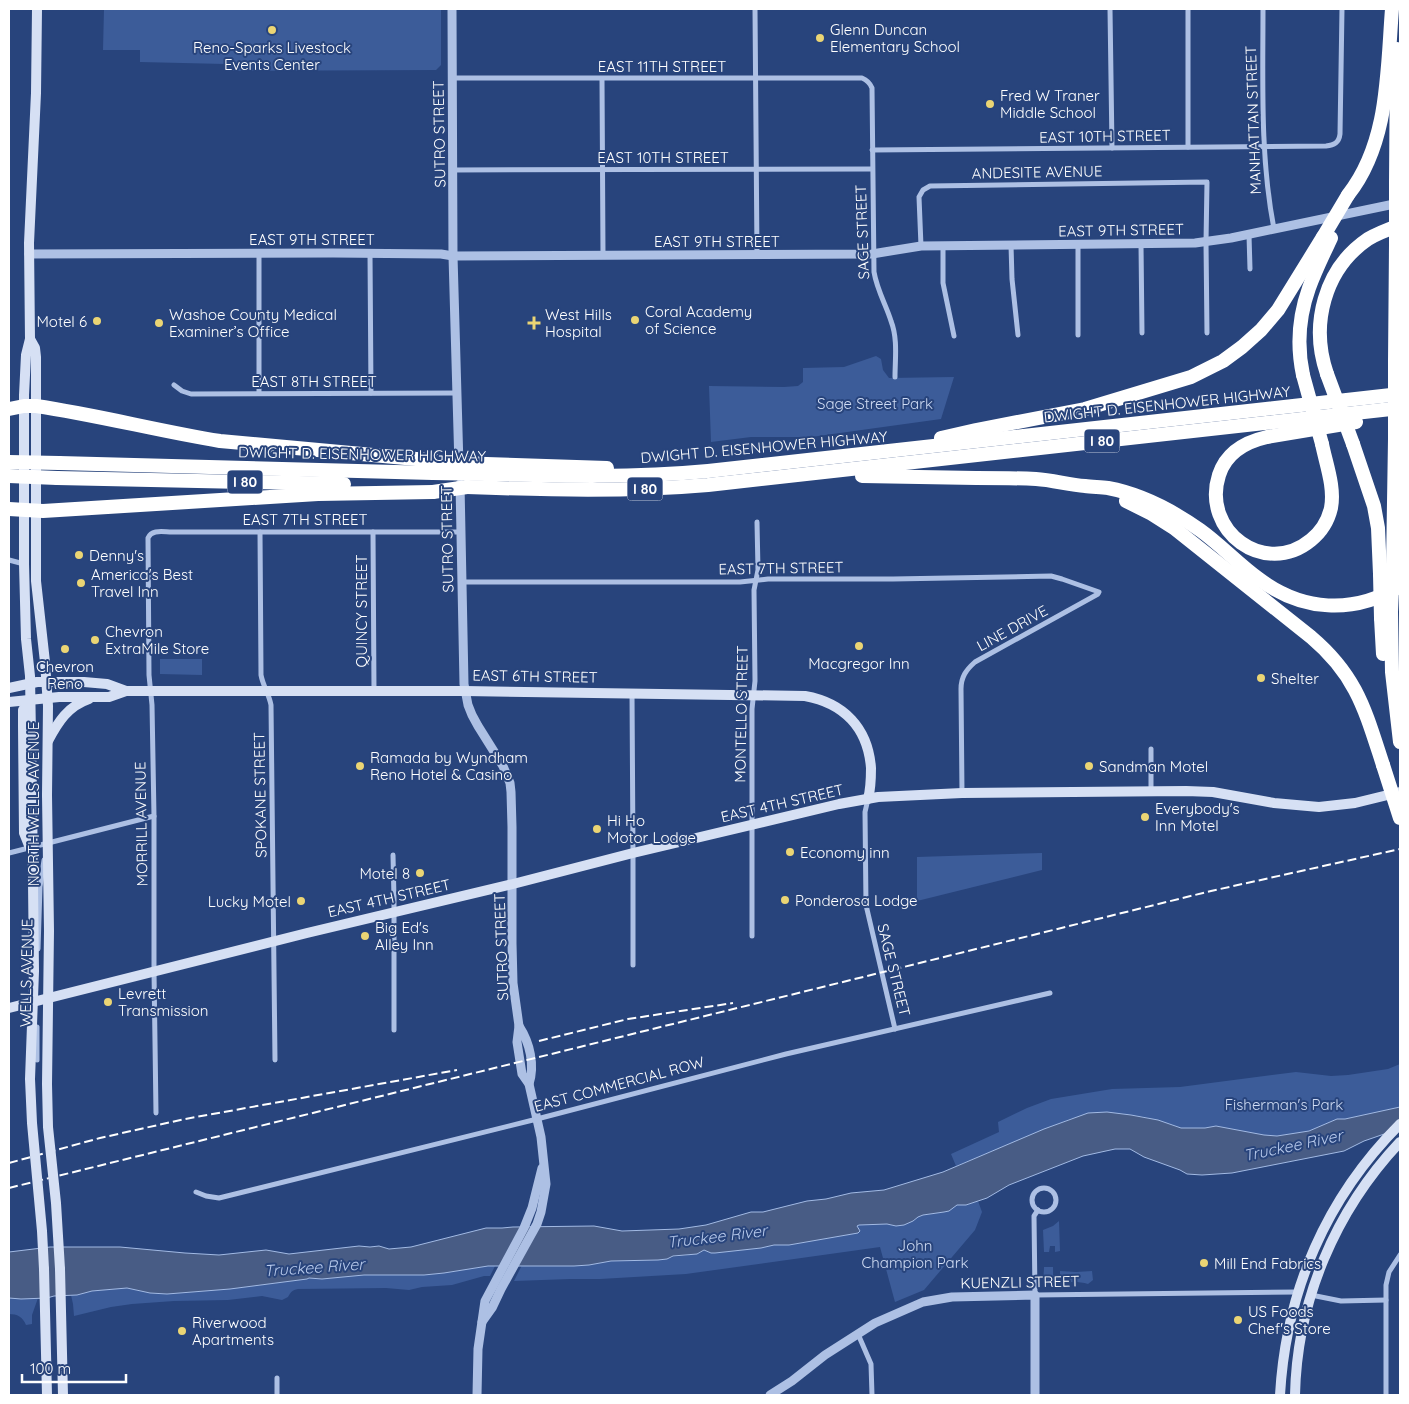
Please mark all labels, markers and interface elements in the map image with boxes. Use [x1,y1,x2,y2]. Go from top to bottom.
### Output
place label: Glenn Duncan Elementary School [830,20,960,56]
marker: Reno-Sparks Livestock Events Center [266,24,278,36]
marker: Glenn Duncan Elementary School [814,32,826,44]
place label: Reno-Sparks Livestock Events Center [193,38,351,74]
street label: MANHATTAN STREET [1241,45,1265,195]
street label: EAST 11TH STREET [598,57,726,76]
street label: SUTRO STREET [429,80,449,188]
place label: Fred W Traner Middle School [1000,86,1100,122]
marker: Fred W Traner Middle School [984,98,996,110]
street label: EAST 10TH STREET [1039,125,1171,147]
street label: EAST 10TH STREET [597,148,729,167]
street label: ANDESITE AVENUE [971,161,1103,183]
street label: SAGE STREET [851,184,873,280]
street label: EAST 9TH STREET [1058,219,1184,241]
street label: EAST 9TH STREET [249,230,375,249]
street label: EAST 9TH STREET [654,232,780,251]
place label: Coral Academy of Science [645,302,752,338]
place label: Washoe County Medical Examiner’s Office [169,305,337,341]
place label: West Hills Hospital [545,305,612,341]
place label: Motel 6 [36,312,87,331]
marker: Coral Academy of Science [629,314,641,326]
marker: Motel 6 [91,315,103,327]
marker: West Hills Hospital [527,316,541,330]
marker: Washoe County Medical Examiner’s Office [153,317,165,329]
street label: EAST 8TH STREET [251,372,377,391]
street label: DWIGHT D. EISENHOWER HIGHWAY [1043,382,1292,426]
park label: Sage Street Park [817,394,933,413]
street label: DWIGHT D. EISENHOWER HIGHWAY [640,427,889,467]
road number: I 80 [1084,430,1120,452]
street label: DWIGHT D. EISENHOWER HIGHWAY [238,442,487,466]
road number: I 80 [228,471,262,494]
road number: I 80 [628,478,662,500]
street label: SUTRO STREET [437,485,457,593]
street label: EAST 7TH STREET [242,510,368,529]
place label: Denny's [89,546,144,565]
marker: Denny's [73,549,85,561]
street label: QUINCY STREET [352,555,371,667]
street label: EAST 7TH STREET [718,557,844,579]
place label: America's Best Travel Inn [91,565,193,601]
marker: America's Best Travel Inn [75,577,87,589]
street label: LINE DRIVE [973,601,1051,655]
place label: Chevron ExtraMile Store [105,622,209,658]
marker: Chevron ExtraMile Store [89,634,101,646]
marker: Macgregor Inn [853,640,865,652]
marker: Chevron Reno [59,643,71,655]
street label: MONTELLO STREET [730,645,752,783]
place label: Macgregor Inn [808,654,910,673]
place label: Chevron Reno [36,657,94,693]
street label: EAST 6TH STREET [472,665,598,687]
place label: Shelter [1271,669,1319,688]
marker: Shelter [1255,672,1267,684]
street label: NORTH WELLS AVENUE [24,722,43,886]
street label: SPOKANE STREET [249,732,271,858]
place label: Ramada by Wyndham Reno Hotel & Casino [370,748,528,784]
place label: Sandman Motel [1099,757,1208,776]
marker: Ramada by Wyndham Reno Hotel & Casino [354,760,366,772]
marker: Sandman Motel [1083,760,1095,772]
street label: MORRILL AVENUE [130,761,152,887]
street label: EAST 4TH STREET [719,780,845,826]
place label: Everybody's Inn Motel [1155,799,1240,835]
place label: Hi Ho Motor Lodge [607,811,696,847]
marker: Everybody's Inn Motel [1139,811,1151,823]
marker: Hi Ho Motor Lodge [591,823,603,835]
place label: Economy inn [800,843,890,862]
marker: Economy inn [784,846,796,858]
place label: Motel 8 [359,864,410,883]
marker: Motel 8 [414,867,426,879]
street label: EAST 4TH STREET [326,875,452,921]
place label: Ponderosa Lodge [795,891,918,910]
place label: Lucky Motel [208,892,291,911]
street label: SUTRO STREET [490,893,512,1001]
marker: Ponderosa Lodge [779,894,791,906]
marker: Lucky Motel [295,895,307,907]
place label: Big Ed's Alley Inn [375,918,434,954]
street label: WELLS AVENUE [16,919,36,1027]
street label: SAGE STREET [873,922,915,1018]
marker: Big Ed's Alley Inn [359,930,371,942]
place label: Levrett Transmission [118,984,208,1020]
marker: Levrett Transmission [102,996,114,1008]
street label: EAST COMMERCIAL ROW [532,1052,707,1116]
park label: Fisherman's Park [1225,1095,1343,1114]
water label: Truckee River [1242,1124,1346,1165]
water label: Truckee River [666,1220,770,1252]
park label: John Champion Park [862,1236,968,1272]
water label: Truckee River [263,1253,367,1280]
place label: Mill End Fabrics [1214,1254,1321,1273]
marker: Mill End Fabrics [1198,1257,1210,1269]
street label: KUENZLI STREET [960,1271,1080,1293]
place label: US Foods Chef's Store [1248,1302,1331,1338]
place label: Riverwood Apartments [192,1313,274,1349]
marker: US Foods Chef's Store [1232,1314,1244,1326]
marker: Riverwood Apartments [176,1325,188,1337]
scale bar [22,1352,126,1384]
text: 100 m [30,1359,71,1378]

